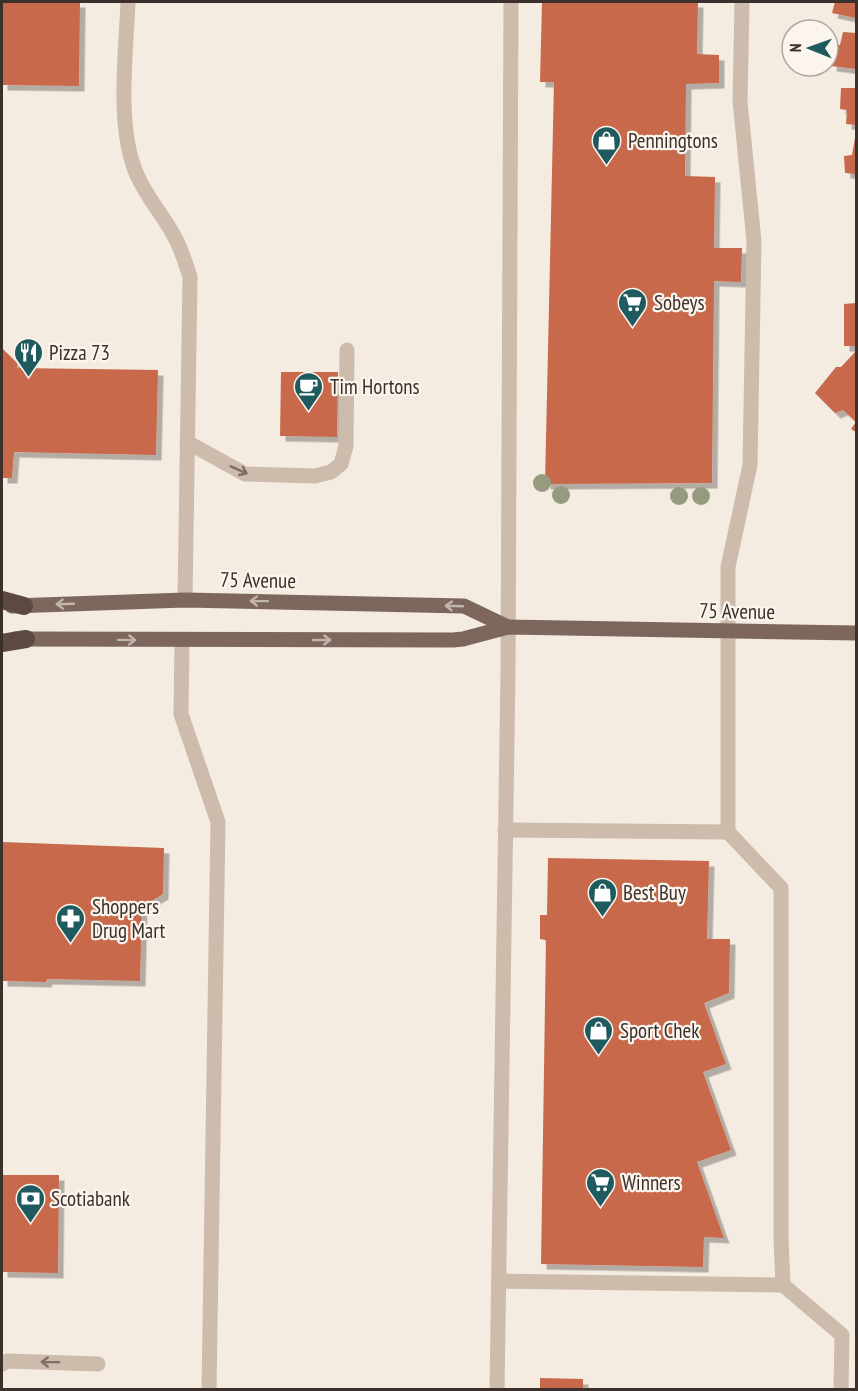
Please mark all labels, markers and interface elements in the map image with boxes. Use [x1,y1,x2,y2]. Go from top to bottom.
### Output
north arrow [780,18,840,78]
text: N [785,43,805,52]
shop icon: Penningtons [591,124,623,166]
place label: Penningtons [628,127,718,154]
supermarket icon: Sobeys [617,286,649,328]
place label: Sobeys [654,289,704,316]
restaurant icon: Pizza 73 [12,336,44,378]
place label: Pizza 73 [49,339,110,366]
cafe icon: Tim Hortons [293,370,325,412]
place label: Tim Hortons [330,373,420,400]
one-way arrow [229,464,247,476]
street label: 75 Avenue [220,566,296,594]
one-way arrow [250,596,270,607]
street label: 75 Avenue [699,597,775,625]
one-way arrow [55,599,75,610]
one-way arrow [445,600,465,612]
one-way arrow [116,634,136,645]
one-way arrow [311,634,331,646]
shop icon: Best Buy [586,876,618,918]
place label: Best Buy [623,879,686,906]
place label: Shoppers Drug Mart [92,893,165,944]
pharmacy icon: Shoppers Drug Mart [55,902,87,944]
shop icon: Sport Chek [583,1014,615,1056]
place label: Sport Chek [620,1017,699,1044]
supermarket icon: Winners [585,1166,617,1208]
place label: Winners [622,1169,681,1196]
bank icon: Scotiabank [14,1182,46,1224]
place label: Scotiabank [51,1185,130,1212]
one-way arrow [40,1357,60,1368]

